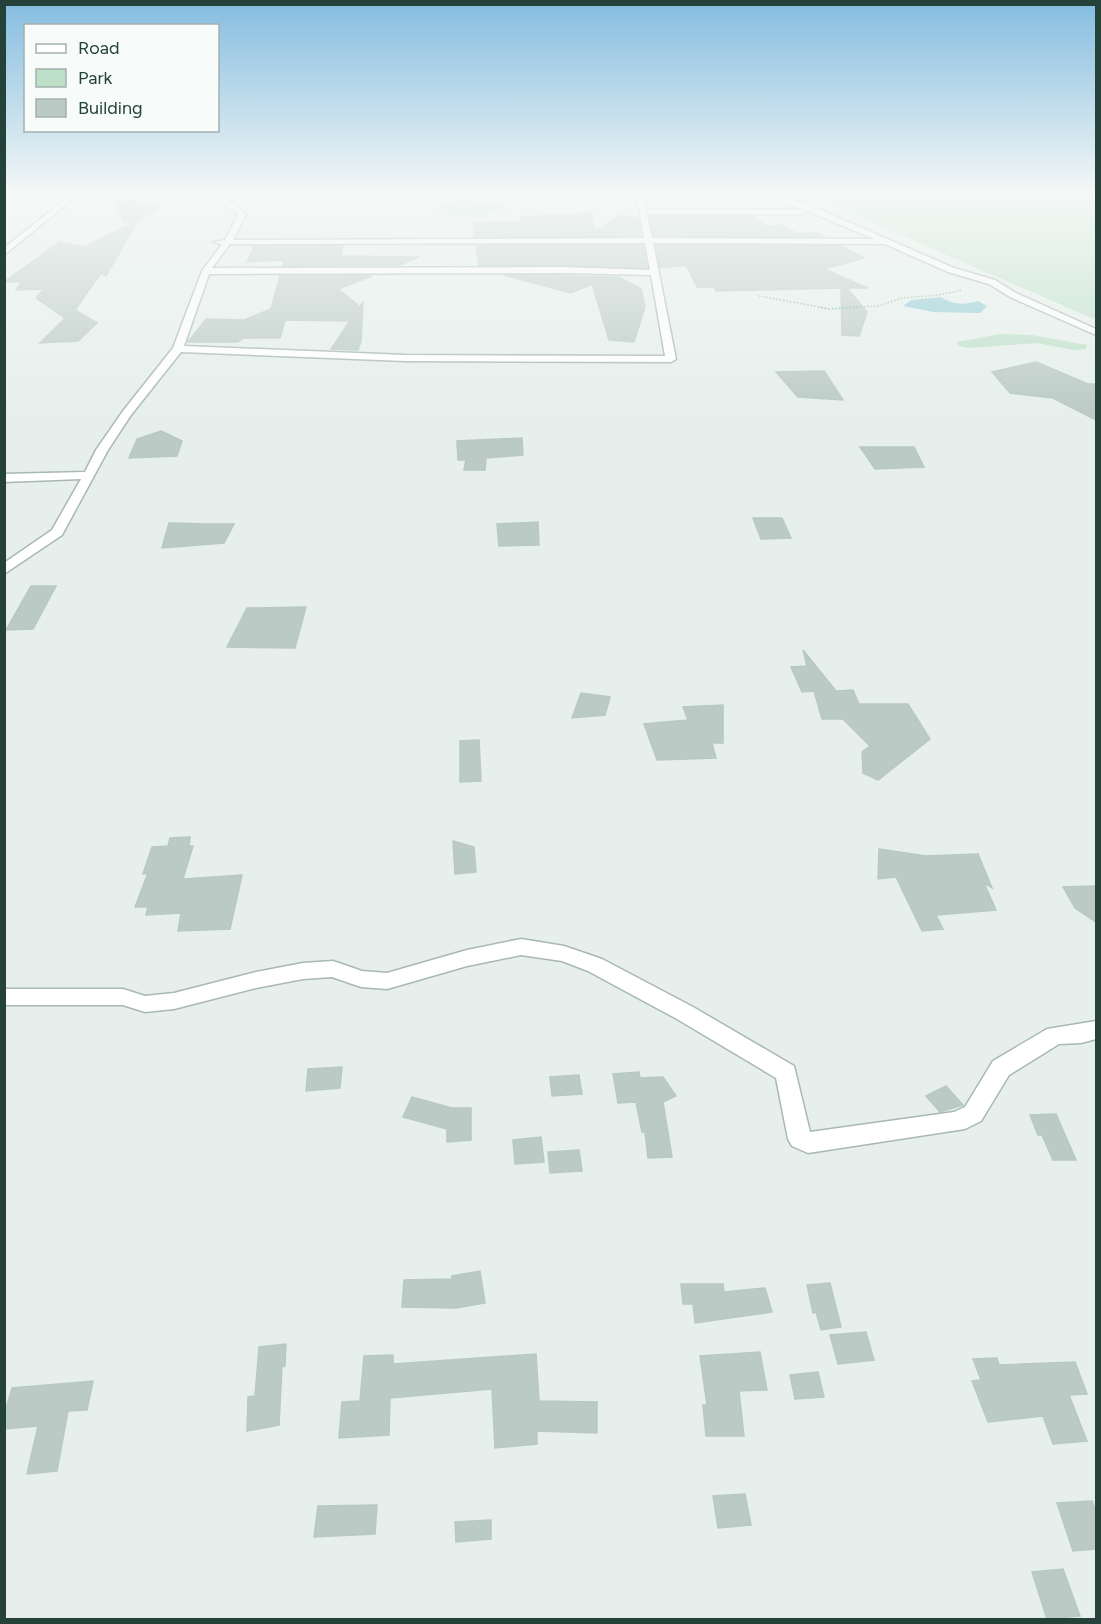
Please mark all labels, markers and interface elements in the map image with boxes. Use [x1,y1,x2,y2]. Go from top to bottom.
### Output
legend [24,24,219,132]
text: Road [78,37,119,59]
text: Park [78,67,113,89]
text: Building [78,97,143,119]

